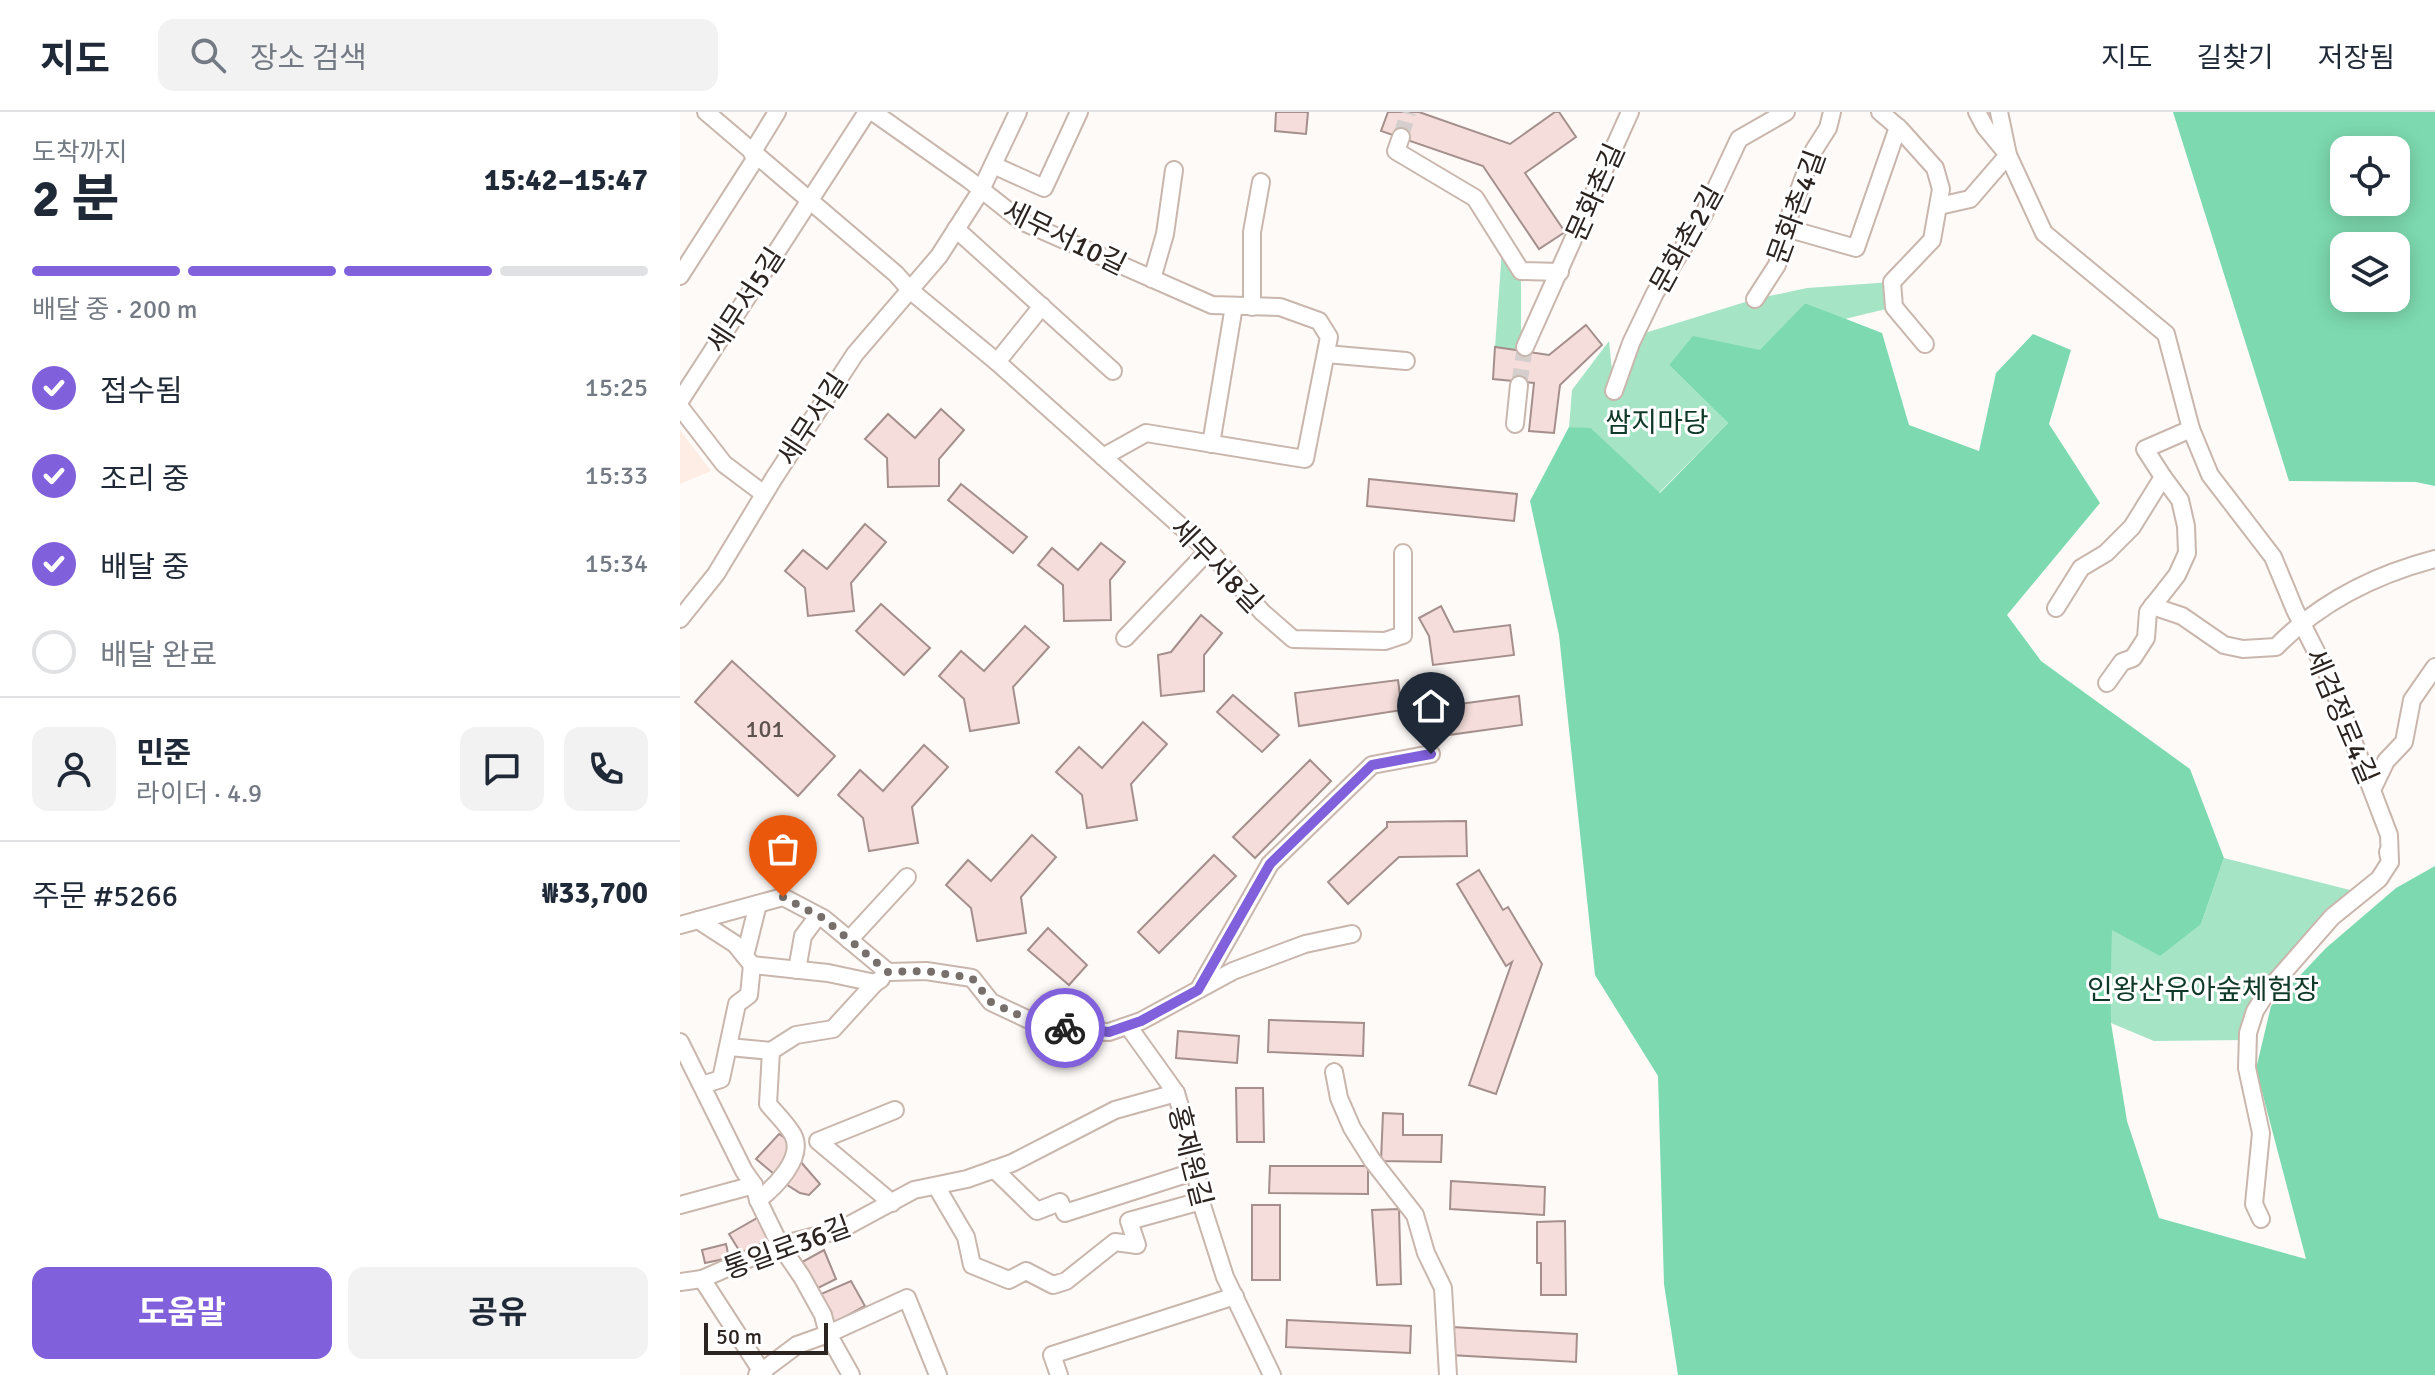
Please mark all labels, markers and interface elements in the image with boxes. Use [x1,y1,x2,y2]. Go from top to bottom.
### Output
search box [158,19,718,91]
icon: search [186,33,230,77]
text: 지도 [40,36,110,83]
text: 장소 검색 [250,40,367,77]
text: 지도 [2101,41,2152,75]
text: 길찾기 [2196,41,2274,75]
text: 저장됨 [2318,41,2395,75]
map controls [2330,136,2410,312]
button: locate [2330,136,2410,216]
text: 도착까지 [32,137,128,169]
street label: 문화촌길 [1559,138,1632,246]
street label: 문화촌4길 [1761,146,1833,269]
text: 15:42–15:47 [484,162,648,199]
text: 2 분 [32,167,119,231]
street label: 문화촌2길 [1643,180,1730,299]
street label: 세무서10길 [997,193,1132,282]
button: layers [2330,232,2410,312]
street label: 세무서5길 [699,242,792,359]
text: 배달 중 · 200 m [32,294,197,326]
icon: check [32,366,76,410]
street label: 세무서길 [771,367,855,472]
text: 15:25 [585,372,648,404]
text: 접수됨 [100,373,183,410]
park label: 쌈지마당 [1605,406,1709,440]
icon: check [32,454,76,498]
text: 15:33 [585,460,648,492]
text: 조리 중 [100,461,189,498]
street label: 세무서8길 [1163,511,1270,620]
icon: check [32,542,76,586]
text: 15:34 [585,548,648,580]
text: 배달 중 [100,549,189,586]
text: 배달 완료 [100,637,217,674]
street label: 세검정로4길 [2297,644,2385,789]
pin [1397,672,1465,754]
icon: home [1409,684,1453,728]
house number: 101 [746,714,784,744]
button: person [32,727,116,811]
button: chat [460,727,544,811]
button: phone [564,727,648,811]
text: 민준 [136,735,191,772]
text: 라이더 · 4.9 [136,778,262,810]
pin [749,815,817,897]
icon: bag [761,827,805,871]
text: ₩33,700 [542,875,648,912]
text: 주문 #5266 [32,878,178,915]
park label: 인왕산유아숲체험장 [2087,973,2319,1007]
courier [1025,988,1105,1068]
icon: bike [1043,1006,1087,1050]
street label: 홍제원길 [1161,1102,1219,1210]
street label: 통일로36길 [719,1209,856,1287]
button: 도움말 [32,1267,332,1359]
button: 공유 [348,1267,648,1359]
scale bar [704,1319,828,1355]
text: 50 m [716,1323,762,1350]

